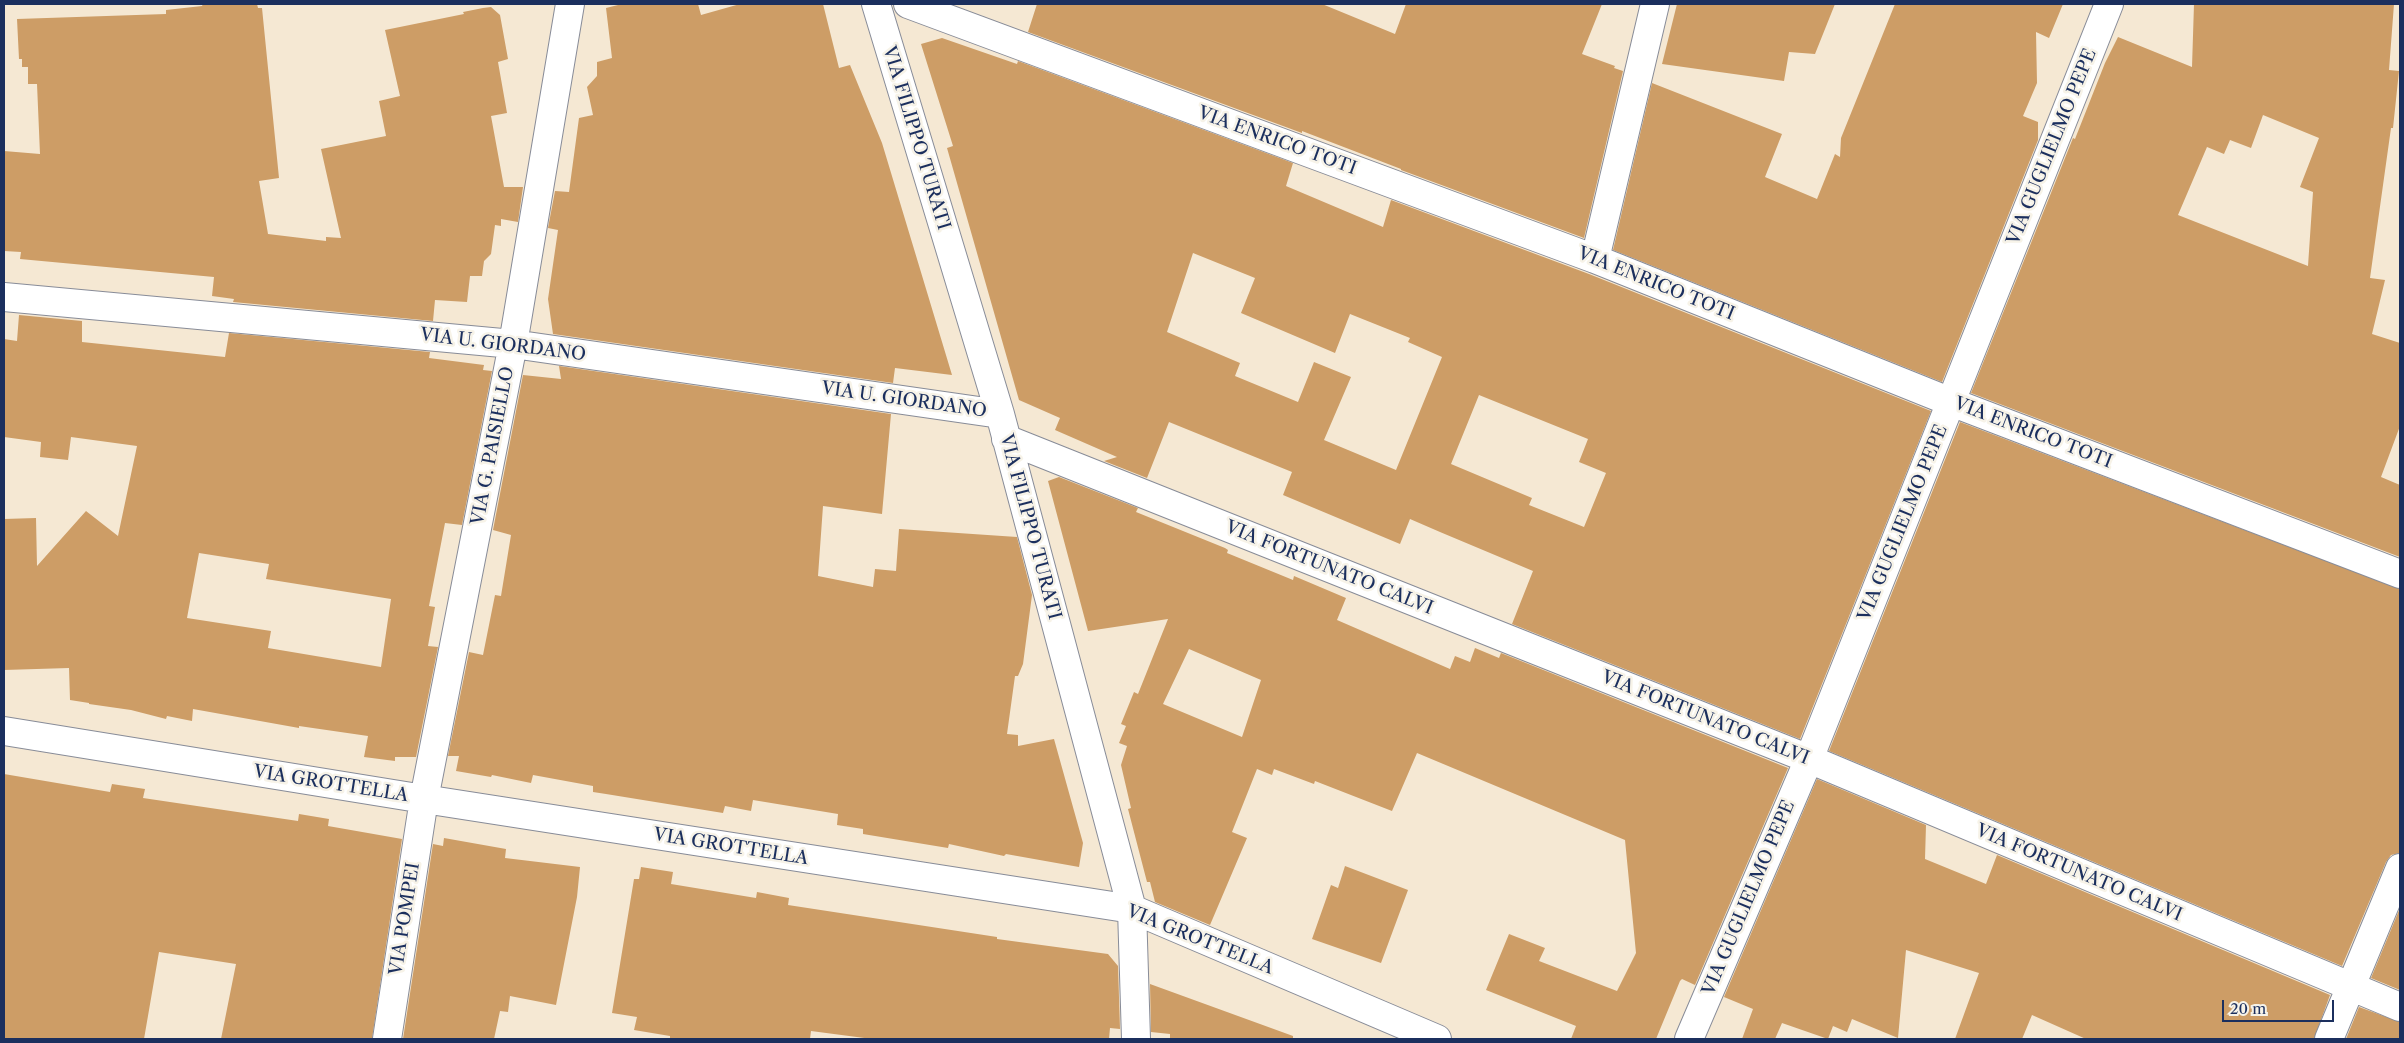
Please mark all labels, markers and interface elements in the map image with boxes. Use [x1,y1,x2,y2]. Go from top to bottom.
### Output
street label: VIA FILIPPO TURATI [878,43,954,233]
street label: VIA GUGLIELMO PEPE [2003,46,2101,248]
street label: VIA ENRICO TOTI [1195,102,1359,180]
street label: VIA ENRICO TOTI [1574,243,1738,325]
street label: VIA U. GIORDANO [419,324,587,366]
street label: VIA G. PAISIELLO [467,365,519,527]
street label: VIA U. GIORDANO [820,378,988,422]
street label: VIA ENRICO TOTI [1951,393,2115,473]
street label: VIA GUGLIELMO PEPE [1854,422,1952,624]
street label: VIA FILIPPO TURATI [995,432,1065,622]
street label: VIA FORTUNATO CALVI [1222,516,1436,620]
street label: VIA FORTUNATO CALVI [1598,666,1812,770]
street label: VIA GROTTELLA [252,761,410,807]
street label: VIA GUGLIELMO PEPE [1698,797,1800,999]
street label: VIA FORTUNATO CALVI [1973,820,2185,926]
street label: VIA GROTTELLA [652,824,810,870]
street label: VIA POMPEI [385,861,425,977]
street label: VIA GROTTELLA [1123,901,1277,979]
scale bar [2224,990,2336,1022]
text: 20 m [2230,999,2266,1018]

